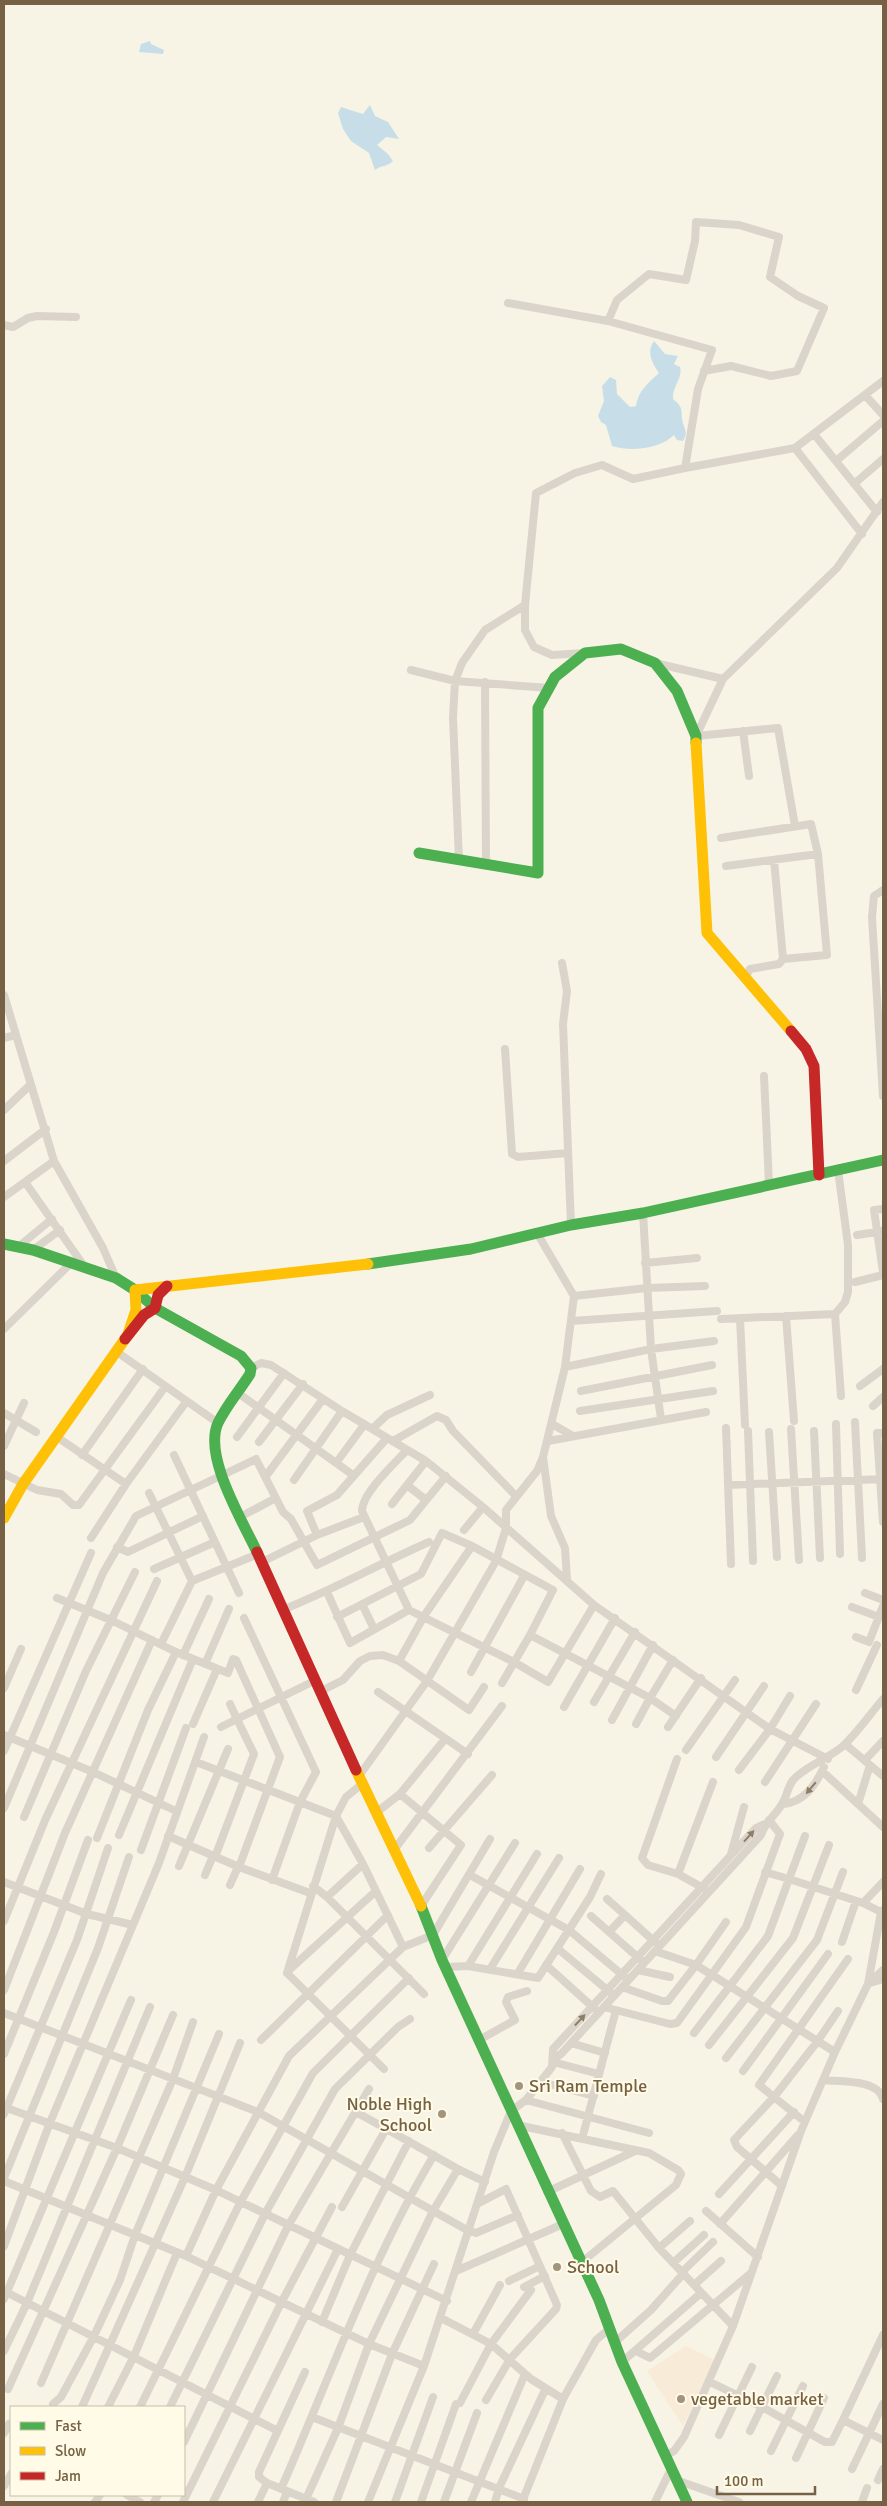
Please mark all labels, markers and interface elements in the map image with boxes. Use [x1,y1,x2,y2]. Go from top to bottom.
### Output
one-way arrow [806,1782,817,1794]
one-way arrow [743,1831,755,1843]
one-way arrow [574,2014,585,2027]
place label: Sri Ram Temple [529,2075,647,2097]
marker: Sri Ram Temple [513,2080,525,2092]
place label: Noble High School [347,2093,432,2136]
marker: Noble High School [436,2108,448,2120]
place label: School [567,2256,619,2278]
marker: School [551,2261,563,2273]
place label: vegetable market [691,2388,824,2410]
marker: vegetable market [675,2393,687,2405]
legend [10,2406,185,2496]
text: Fast [55,2417,82,2435]
text: Slow [55,2442,86,2460]
scale bar [717,2464,814,2496]
text: Jam [55,2467,81,2485]
text: 100 m [724,2472,764,2490]

